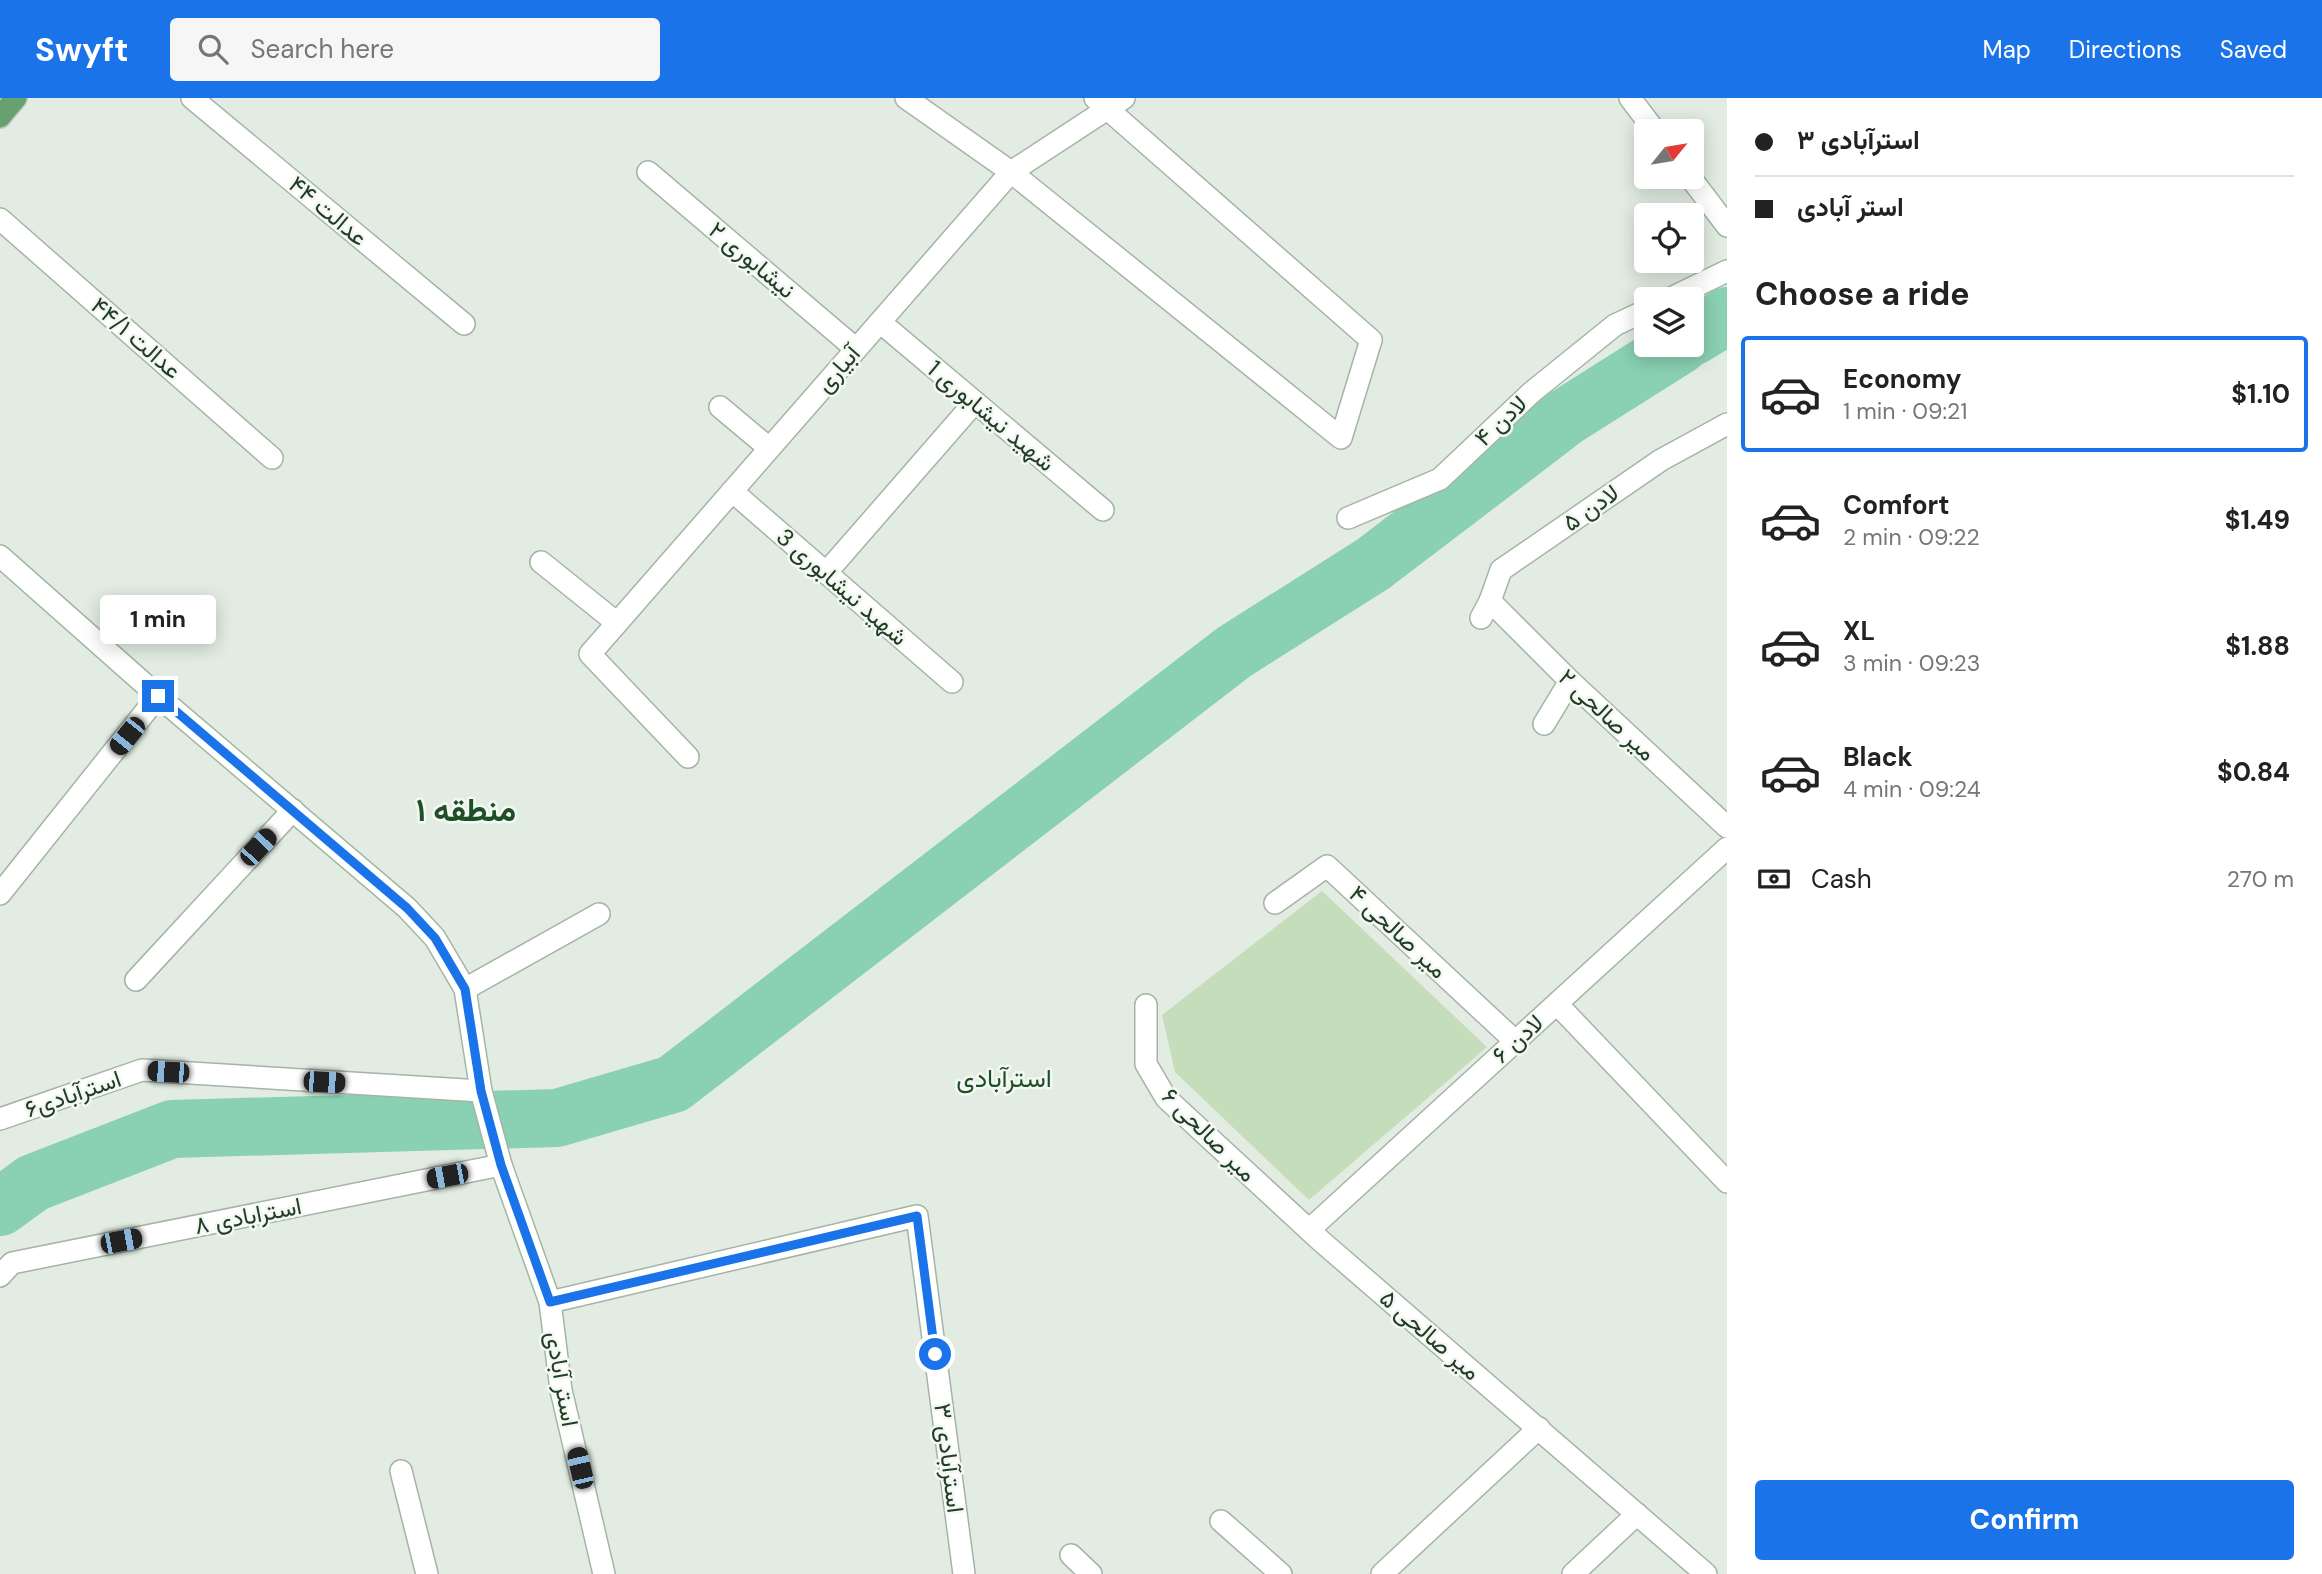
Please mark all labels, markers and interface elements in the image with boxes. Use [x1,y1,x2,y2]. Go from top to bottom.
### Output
search box [170,18,660,81]
text: Swyft [35,28,128,71]
icon: search [194,30,232,68]
text: Search here [250,32,394,66]
text: Map [1983,34,2031,65]
text: Directions [2069,34,2182,65]
text: Saved [2220,34,2287,65]
north arrow [1634,119,1704,189]
map controls [1634,119,1704,357]
text: استرآبادی ۳ [1797,123,1920,157]
street label: ۴۴ عدالت [282,169,374,253]
text: استر آبادی [1797,190,1904,224]
button: locate [1634,203,1704,273]
street label: نیشابوری ۲ [703,214,802,305]
text: Choose a ride [1755,273,1970,315]
button: layers [1634,287,1704,357]
street label: ۴۴/۱ عدالت [85,290,188,385]
street label: آبیاری [809,337,868,399]
street label: شهید نیشابوری 1 [921,353,1062,478]
text: Economy [1843,362,1961,396]
icon: car [1759,363,1822,426]
text: $1.10 [2231,377,2290,411]
street label: ۴ لادن [1468,388,1534,453]
text: 1 min · 09:21 [1843,396,1968,426]
street label: ۵ لادن [1556,477,1625,538]
text: Comfort [1843,488,1949,522]
icon: car [1759,489,1822,552]
text: $1.49 [2225,503,2290,537]
street label: شهید نیشابوری 3 [770,521,915,652]
text: 2 min · 09:22 [1843,522,1980,552]
callout: 1 min [100,594,216,644]
text: 1 min [130,604,186,634]
text: XL [1843,614,1875,648]
icon: car [1759,615,1822,678]
text: $1.88 [2225,629,2290,663]
text: 3 min · 09:23 [1843,648,1980,678]
street label: ۲ میر صالحی [1552,662,1663,768]
route end [142,680,174,712]
car [106,713,149,759]
text: Black [1843,740,1913,774]
icon: car [1759,741,1822,804]
text: $0.84 [2217,755,2290,789]
text: 4 min · 09:24 [1843,774,1981,804]
district label: منطقه ۱ [416,789,516,831]
car [236,824,281,870]
icon: cash [1755,860,1793,898]
text: Cash [1811,862,1872,896]
text: 270 m [2227,864,2294,894]
street label: ۴ میر صالحی [1343,878,1454,985]
street label: ۶ لادن [1485,1007,1550,1070]
car [147,1060,190,1084]
district label: استرآبادی [956,1061,1052,1095]
street label: استرآبادی۶ [21,1063,125,1124]
car [303,1070,346,1094]
street label: ۶ میر صالحی [1156,1081,1263,1188]
car [425,1162,470,1190]
street label: ۸ استرابادی [192,1190,304,1241]
car [99,1227,144,1255]
street label: ۵ میر صالحی [1373,1282,1487,1387]
street label: استر آبادی [539,1329,586,1429]
route start [919,1338,951,1370]
street label: استرآبادی ۳ [927,1401,972,1515]
car [566,1445,595,1491]
button: Confirm [1755,1480,2294,1560]

